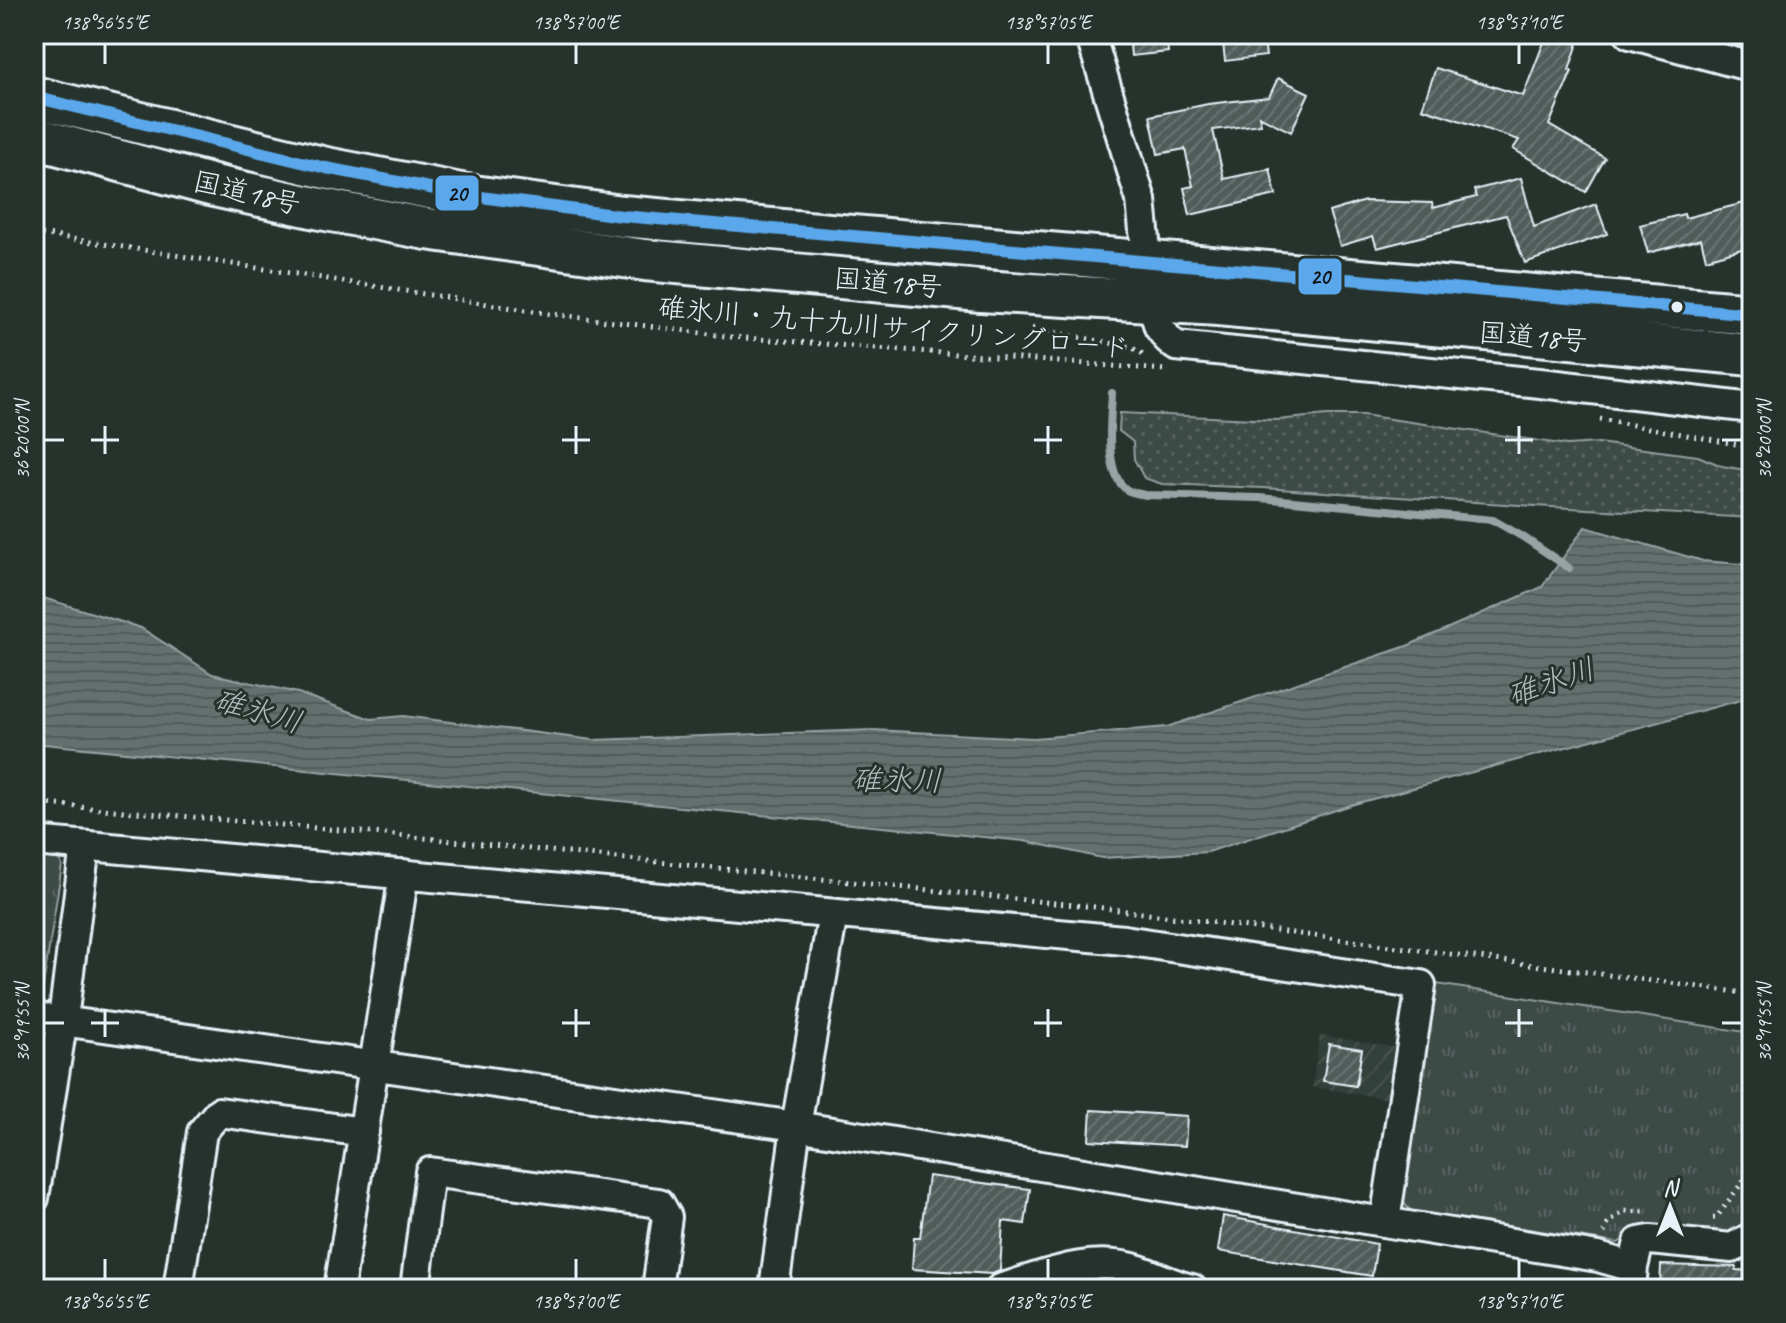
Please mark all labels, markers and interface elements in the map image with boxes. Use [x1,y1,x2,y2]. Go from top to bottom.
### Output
text: 138°56'55"E [62,10,151,35]
text: 138°57'00"E [533,10,622,35]
text: 138°57'05"E [1005,10,1094,35]
text: 138°57'10"E [1476,10,1565,35]
street label: 国道18号 [190,163,304,222]
line badge: 20 [434,174,480,212]
text: 20 [447,180,469,208]
line badge: 20 [1297,257,1343,296]
street label: 国道18号 [832,260,944,305]
text: 20 [1310,263,1332,291]
street label: 碓氷川・九十九川サイクリングロード [657,289,1131,366]
unlabelled marker [1669,299,1685,315]
street label: 国道18号 [1477,314,1589,359]
text: 36°20'00"N [10,398,35,479]
text: 36°20'00"N [1752,398,1777,479]
water label: 碓氷川 [1502,649,1600,715]
water label: 碓氷川 [210,680,306,742]
water label: 碓氷川 [852,760,942,800]
text: 36°19'55"N [10,981,35,1062]
text: 36°19'55"N [1752,981,1777,1062]
north arrow [1630,1167,1710,1247]
text: N [1663,1174,1680,1202]
text: 138°56'55"E [62,1289,151,1314]
text: 138°57'00"E [533,1289,622,1314]
text: 138°57'05"E [1005,1289,1094,1314]
text: 138°57'10"E [1476,1289,1565,1314]

